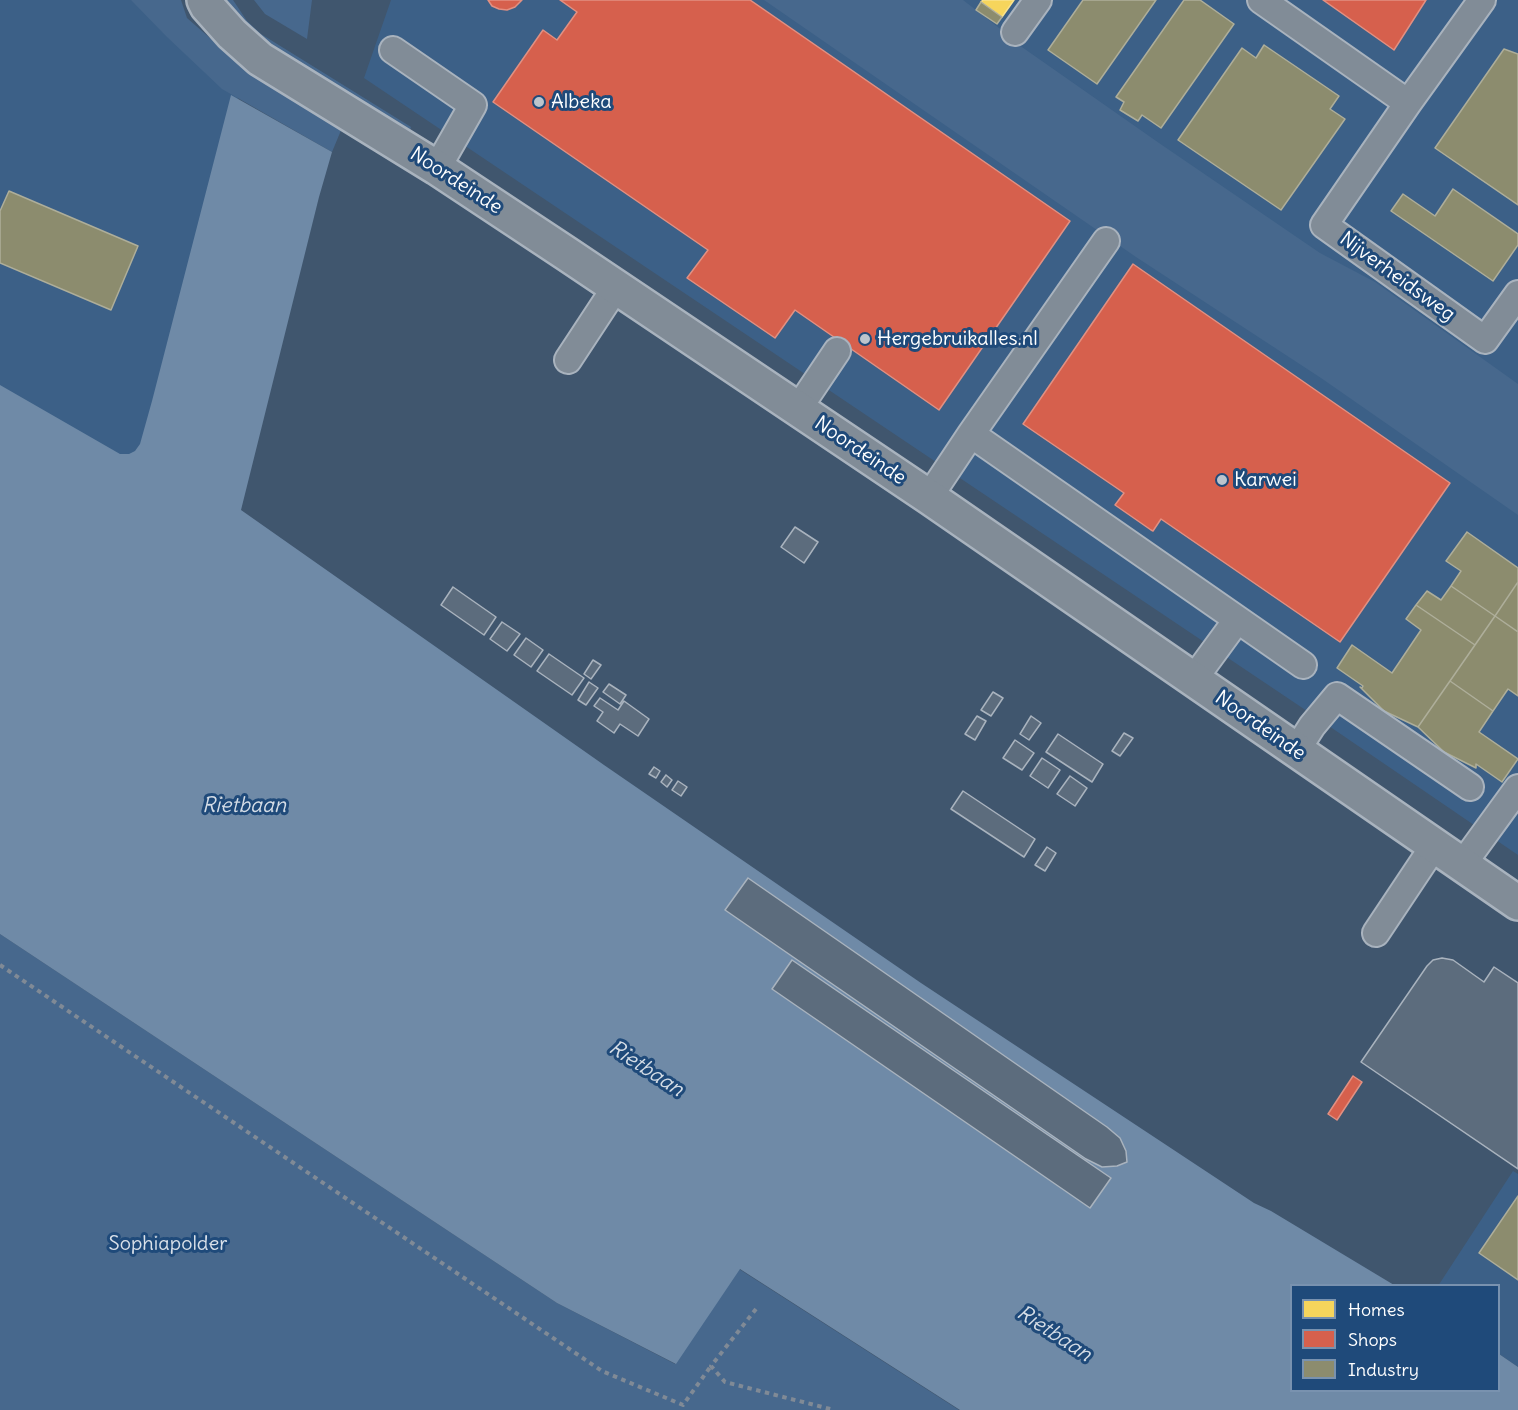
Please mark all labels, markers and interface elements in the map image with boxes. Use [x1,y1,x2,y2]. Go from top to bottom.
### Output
place label: Albeka [551,90,612,114]
marker: Albeka [532,95,546,109]
street label: Noordeinde [405,142,507,220]
street label: Nijverheidsweg [1335,227,1459,327]
place label: Hergebruikalles.nl [877,327,1038,351]
marker: Hergebruikalles.nl [858,332,872,346]
street label: Noordeinde [810,412,910,490]
place label: Karwei [1234,468,1297,492]
marker: Karwei [1215,473,1229,487]
street label: Noordeinde [1210,686,1310,766]
water label: Rietbaan [202,793,286,819]
water label: Rietbaan [604,1036,688,1102]
park label: Sophiapolder [109,1232,227,1256]
legend [1290,1284,1500,1392]
text: Homes [1348,1298,1405,1321]
water label: Rietbaan [1012,1301,1096,1367]
text: Shops [1348,1328,1397,1351]
text: Industry [1348,1358,1419,1381]

